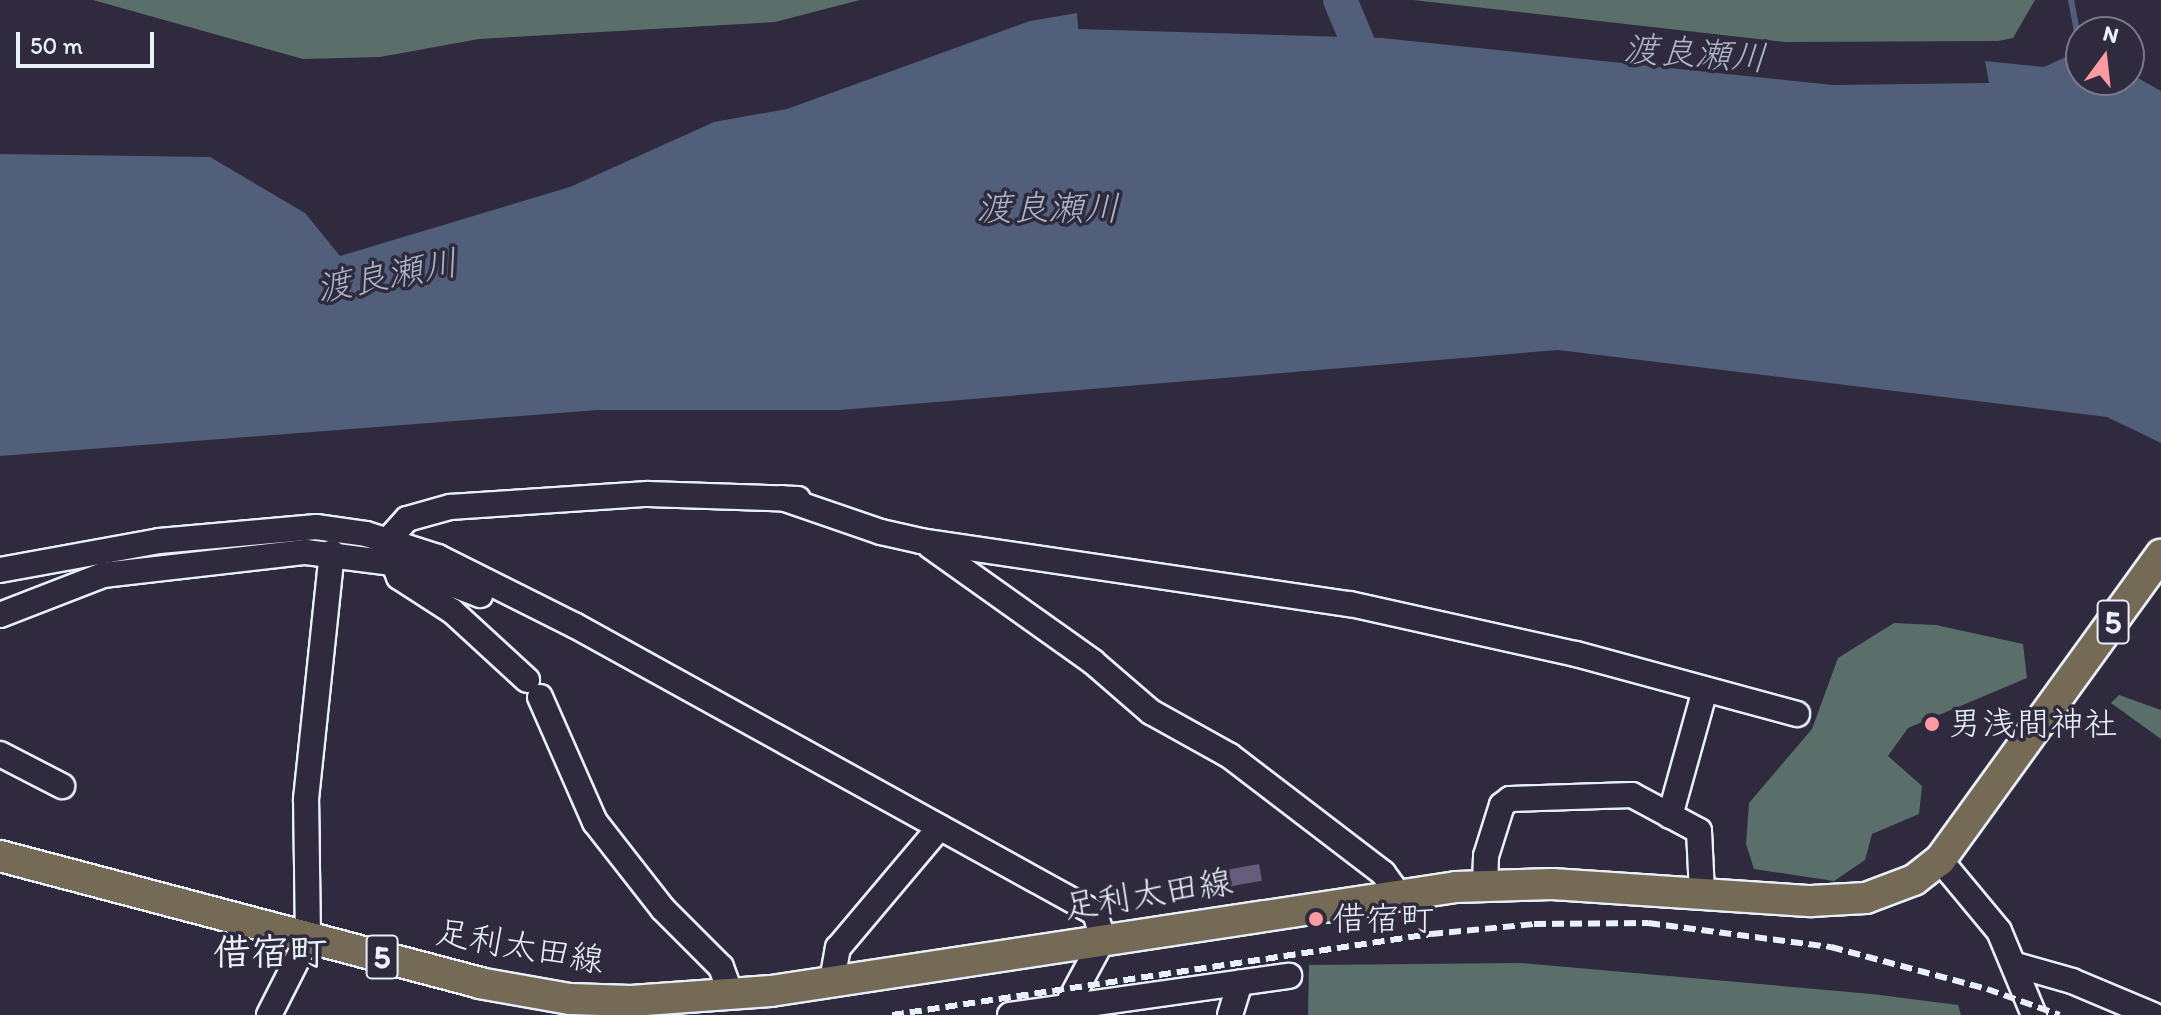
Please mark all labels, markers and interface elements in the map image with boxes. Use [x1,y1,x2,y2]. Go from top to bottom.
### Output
scale bar [20,16,158,66]
north arrow [2065,16,2145,96]
text: N [2100,19,2121,49]
water label: 渡良瀬川 [1622,26,1768,80]
text: 50 m [30,31,83,60]
water label: 渡良瀬川 [976,186,1120,230]
water label: 渡良瀬川 [312,240,462,310]
road number: 5 [2095,594,2131,650]
place label: 男浅間神社 [1948,704,2118,744]
marker: 男浅間神社 [1923,715,1941,733]
street label: 足利太田線 [1061,861,1235,927]
place label: 借宿町 [1332,899,1434,939]
marker: 借宿町 [1307,910,1325,928]
street label: 足利太田線 [433,911,607,981]
road number: 5 [364,929,400,985]
district label: 借宿町 [213,930,327,976]

